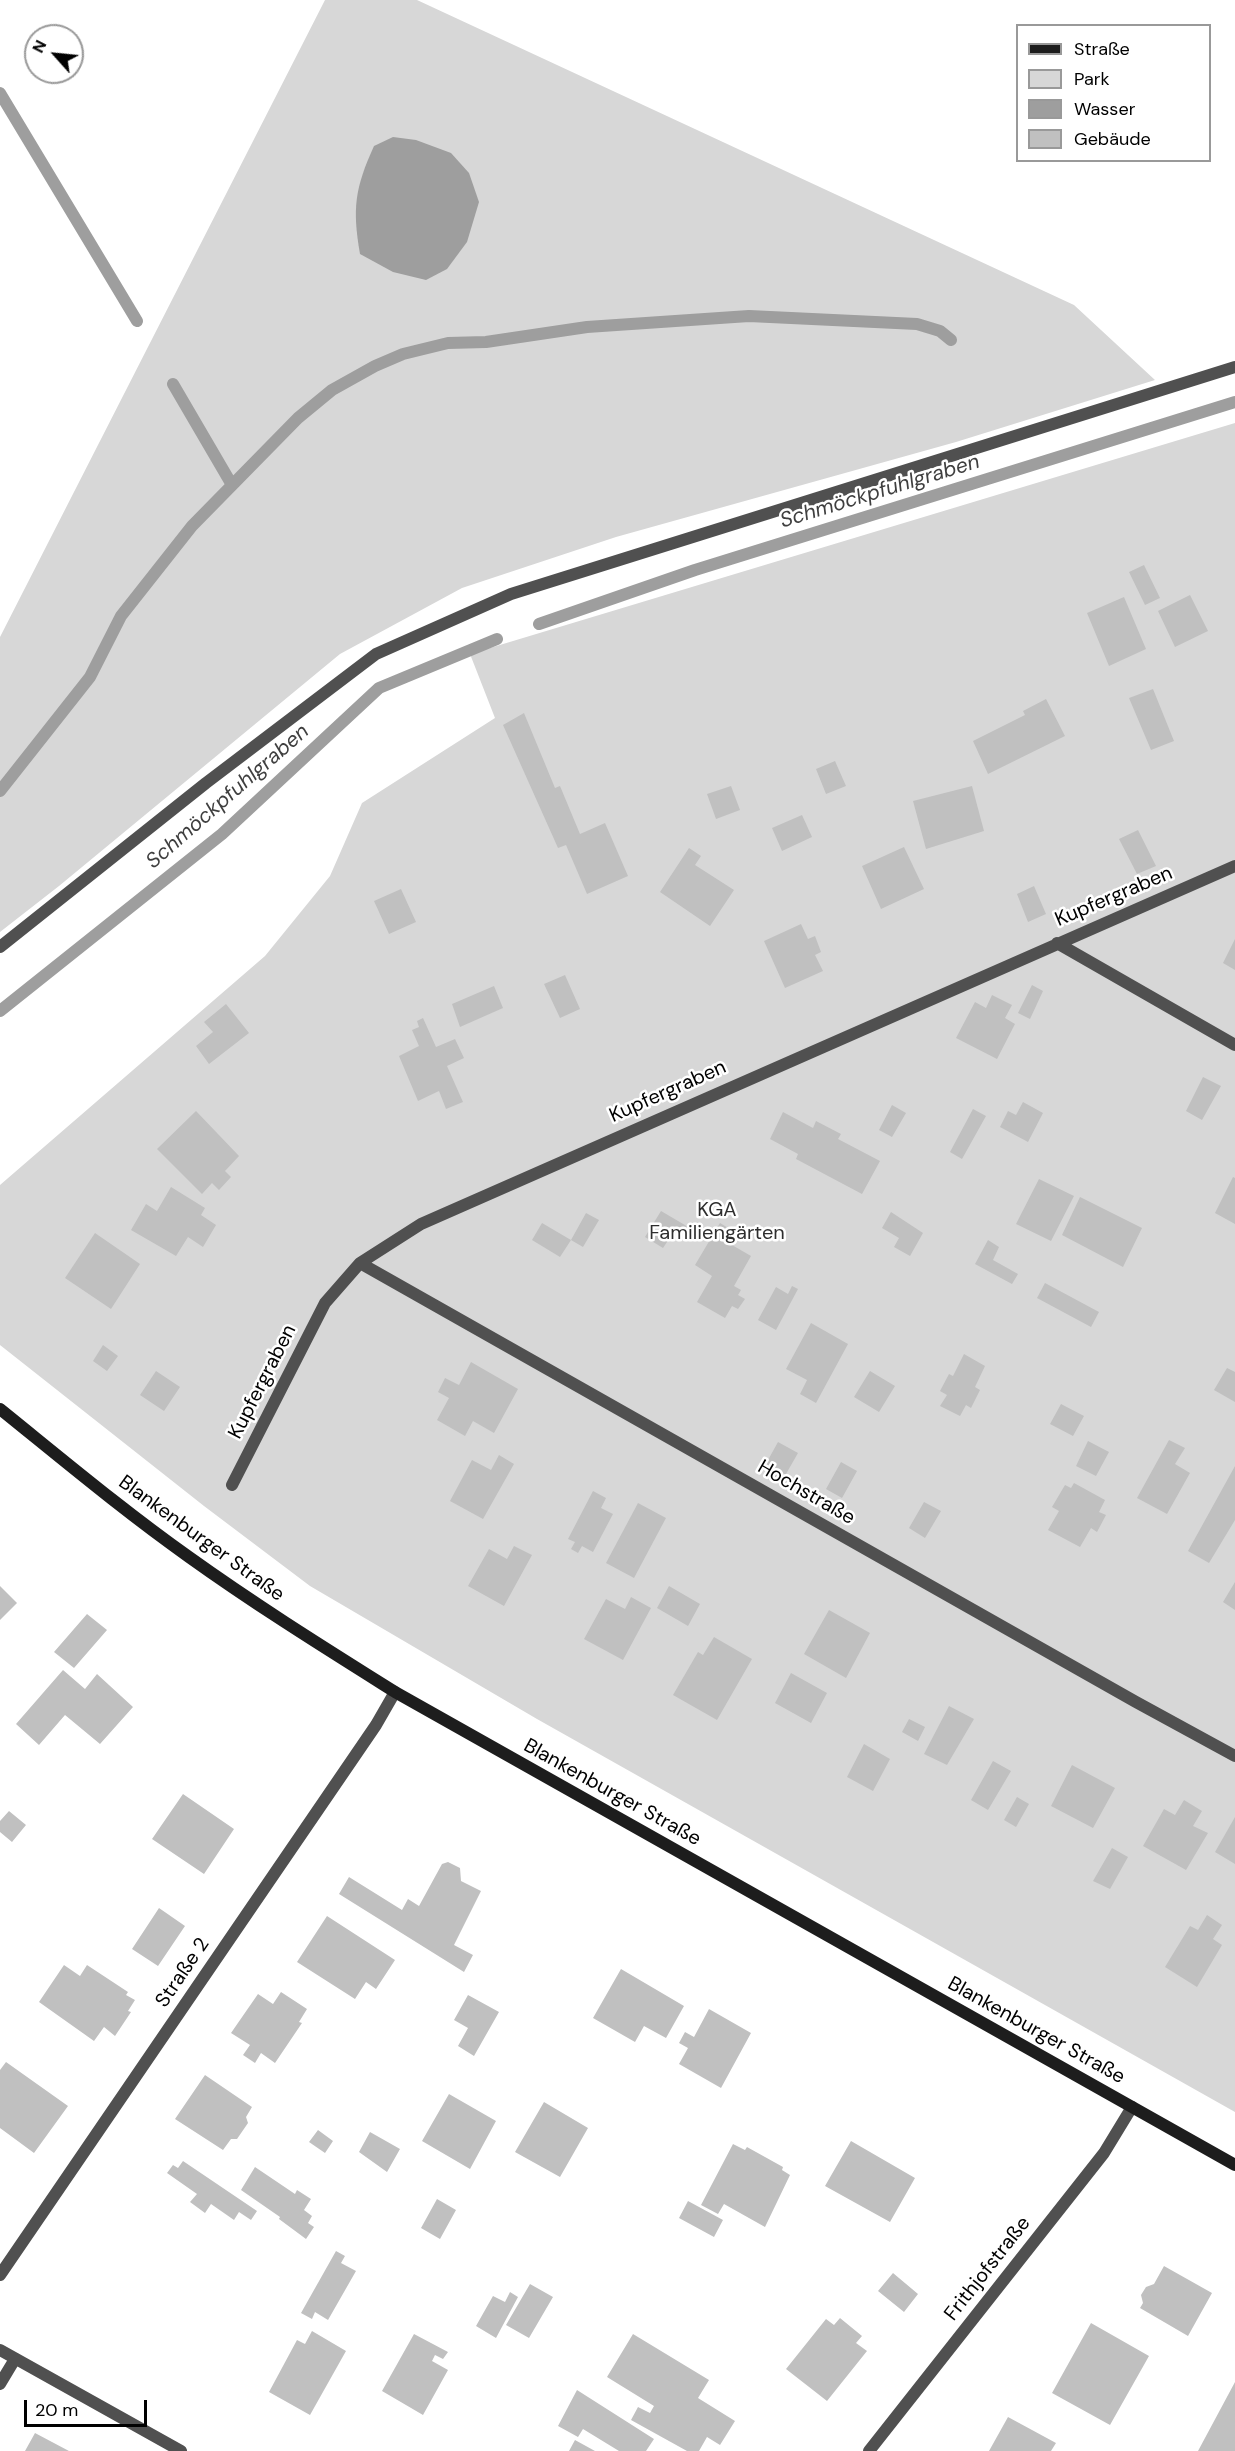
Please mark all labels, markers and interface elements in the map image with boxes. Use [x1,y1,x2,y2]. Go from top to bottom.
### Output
north arrow [24,24,84,84]
legend [1016,24,1211,162]
text: N [27,37,51,56]
text: Straße [1074,37,1130,61]
text: Park [1074,67,1110,91]
text: Wasser [1074,97,1135,121]
text: Gebäude [1074,127,1151,151]
water label: Schmöckpfuhlgraben [777,450,983,534]
water label: Schmöckpfuhlgraben [141,719,315,875]
street label: Kupfergraben [1052,862,1176,932]
street label: Kupfergraben [606,1056,730,1128]
park label: KGA Familiengärten [649,1199,785,1246]
street label: Kupfergraben [224,1321,302,1443]
street label: Hochstraße [753,1455,859,1531]
street label: Blankenburger Straße [113,1471,289,1607]
street label: Blankenburger Straße [519,1734,705,1852]
street label: Straße 2 [151,1934,215,2012]
street label: Blankenburger Straße [943,1972,1129,2090]
street label: Frithjofstraße [940,2212,1036,2326]
scale bar [27,2388,150,2426]
text: 20 m [35,2398,78,2422]

